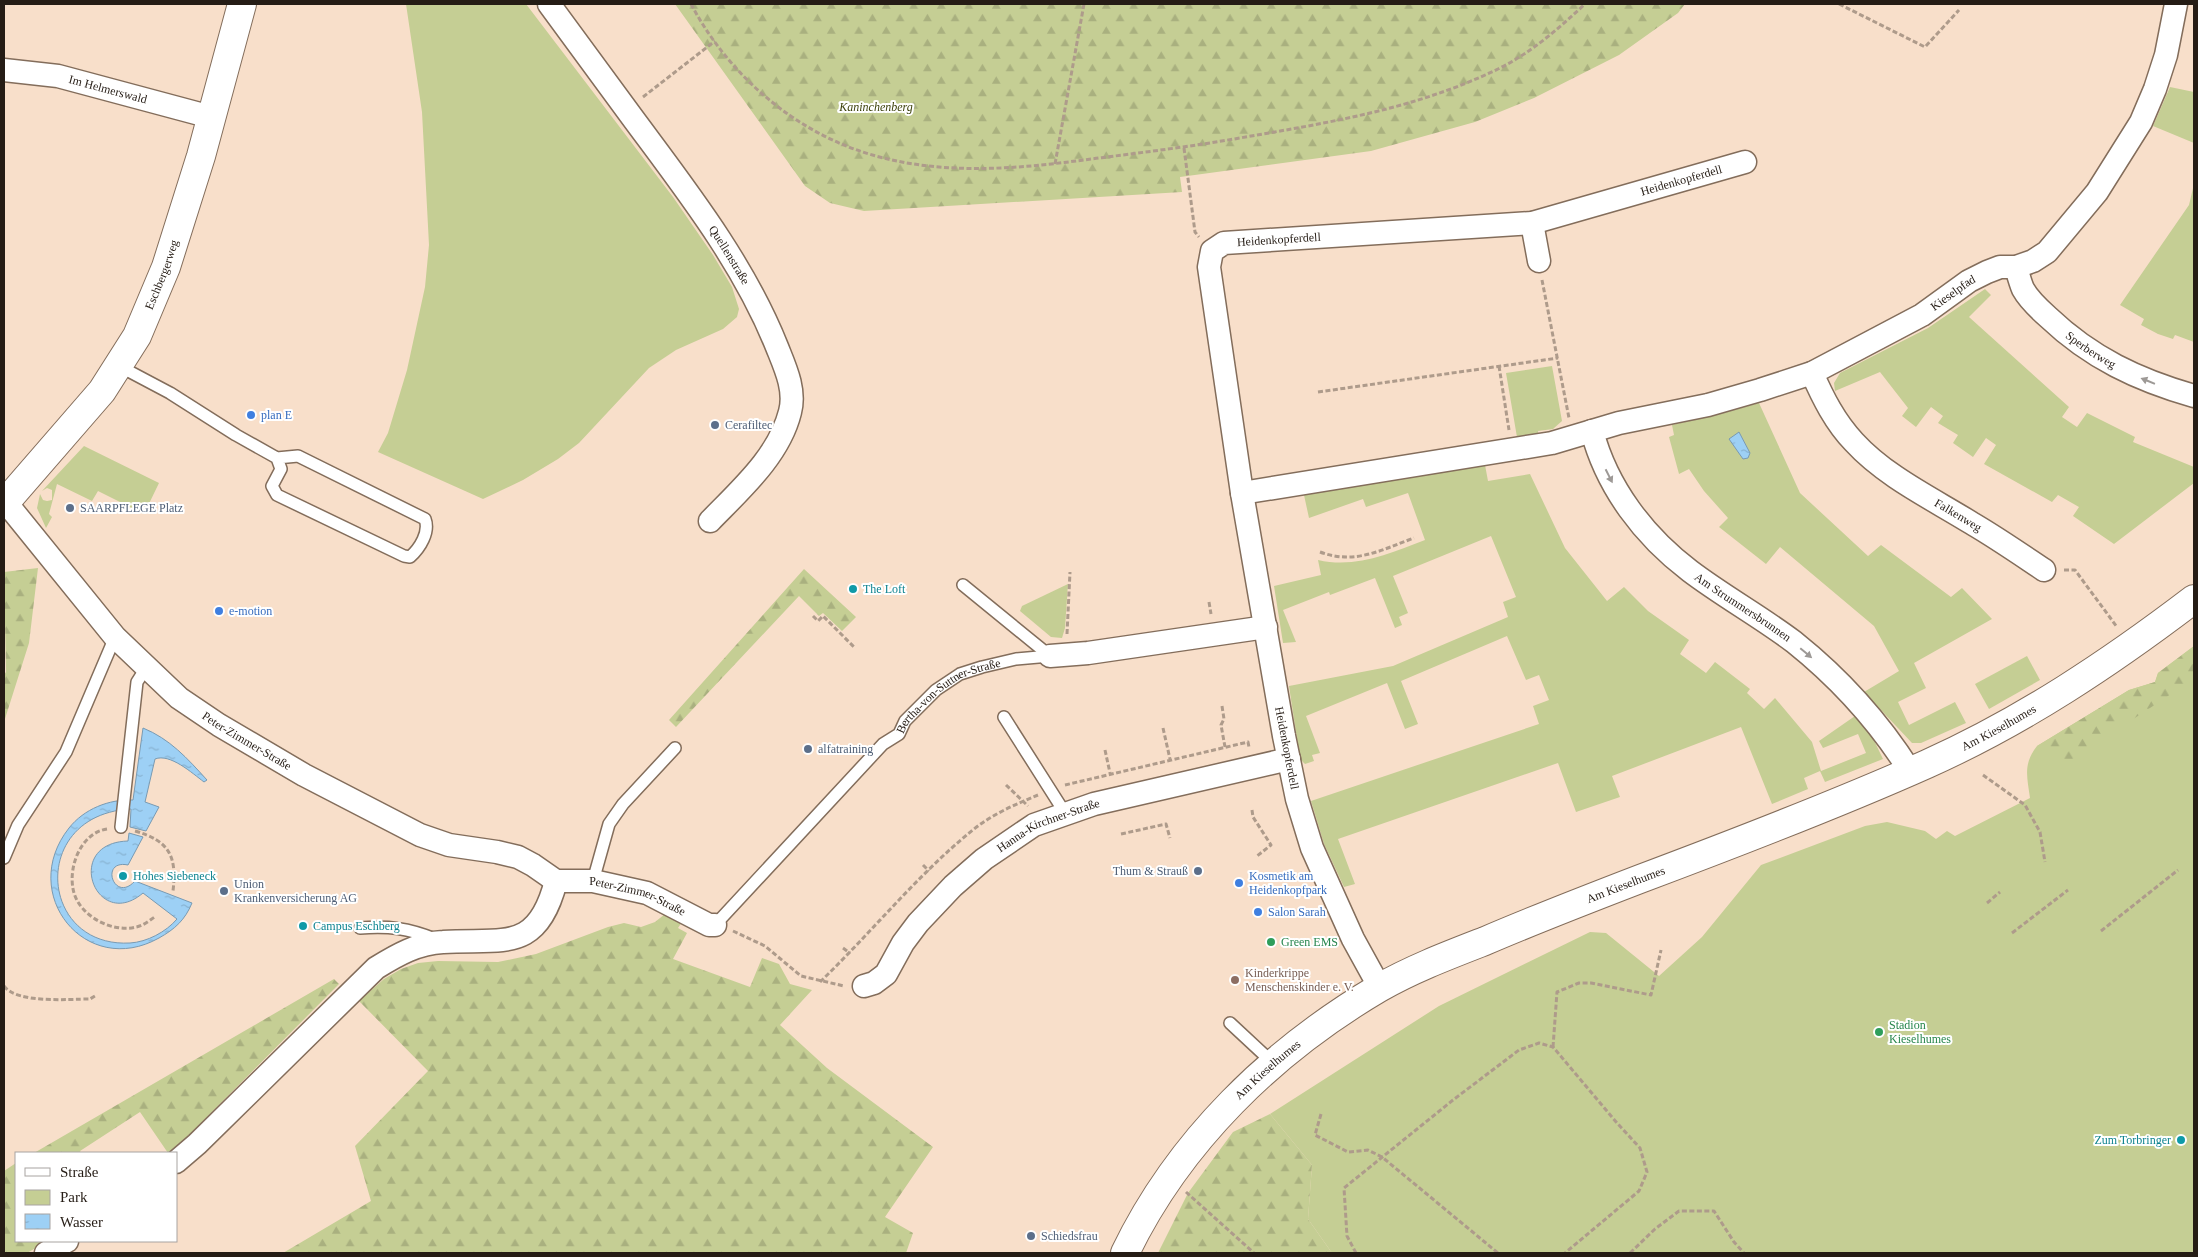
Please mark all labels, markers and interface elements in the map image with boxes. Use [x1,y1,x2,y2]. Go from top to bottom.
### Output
street label: Im Helmerswald [67,72,149,107]
park label: Kaninchenberg [838,100,913,114]
street label: Heidenkopferdell [1639,162,1724,199]
street label: Quellenstraße [706,223,753,287]
street label: Heidenkopferdell [1236,230,1322,249]
street label: Eschbergerweg [142,238,181,312]
street label: Kieselpfad [1928,272,1978,314]
street label: Sperberweg [2063,328,2118,371]
one-way arrow [2141,376,2155,384]
place label: plan E [261,408,292,422]
marker: plan E [245,409,257,421]
place label: Cerafiltec [725,418,772,432]
marker: Cerafiltec [709,419,721,431]
one-way arrow [1605,469,1613,484]
street label: Falkenweg [1932,496,1984,535]
place label: SAARPFLEGE Platz [80,501,183,515]
marker: SAARPFLEGE Platz [64,502,76,514]
street label: Am Strummersbrunnen [1692,570,1794,644]
place label: The Loft [863,582,906,596]
marker: The Loft [847,583,859,595]
place label: e-motion [229,604,272,618]
marker: e-motion [213,605,225,617]
one-way arrow [1799,647,1812,658]
street label: Bertha-von-Suttner-Straße [893,656,1002,735]
street label: Am Kieselhumes [1959,701,2039,754]
street label: Heidenkopferdell [1272,705,1302,791]
street label: Peter-Zimmer-Straße [199,709,294,773]
place label: alfatraining [818,742,873,756]
marker: alfatraining [802,743,814,755]
street label: Hanna-Kirchner-Straße [994,796,1101,855]
street label: Am Kieselhumes [1584,863,1667,906]
place label: Thum & Strauß [1113,864,1188,878]
marker: Thum & Strauß [1192,865,1204,877]
place label: Hohes Siebeneck [133,869,216,883]
place label: Kosmetik am Heidenkopfpark [1249,869,1327,897]
marker: Hohes Siebeneck [117,870,129,882]
street label: Peter-Zimmer-Straße [589,874,688,919]
place label: Union Krankenversicherung AG [234,877,357,905]
marker: Kosmetik am Heidenkopfpark [1233,877,1245,889]
marker: Union Krankenversicherung AG [218,885,230,897]
place label: Salon Sarah [1268,905,1326,919]
marker: Salon Sarah [1252,906,1264,918]
place label: Campus Eschberg [313,919,400,933]
marker: Campus Eschberg [297,920,309,932]
place label: Green EMS [1281,935,1338,949]
marker: Green EMS [1265,936,1277,948]
place label: Kinderkrippe Menschenskinder e. V. [1245,966,1354,994]
marker: Kinderkrippe Menschenskinder e. V. [1229,974,1241,986]
place label: Stadion Kieselhumes [1889,1018,1951,1046]
marker: Stadion Kieselhumes [1873,1026,1885,1038]
street label: Am Kieselhumes [1232,1037,1304,1102]
place label: Zum Torbringer [2094,1133,2171,1147]
marker: Zum Torbringer [2175,1134,2187,1146]
legend [15,1152,178,1242]
text: Straße [60,1164,99,1180]
text: Park [60,1189,88,1205]
text: Wasser [60,1214,103,1230]
place label: Schiedsfrau [1041,1229,1098,1243]
marker: Schiedsfrau [1025,1230,1037,1242]

